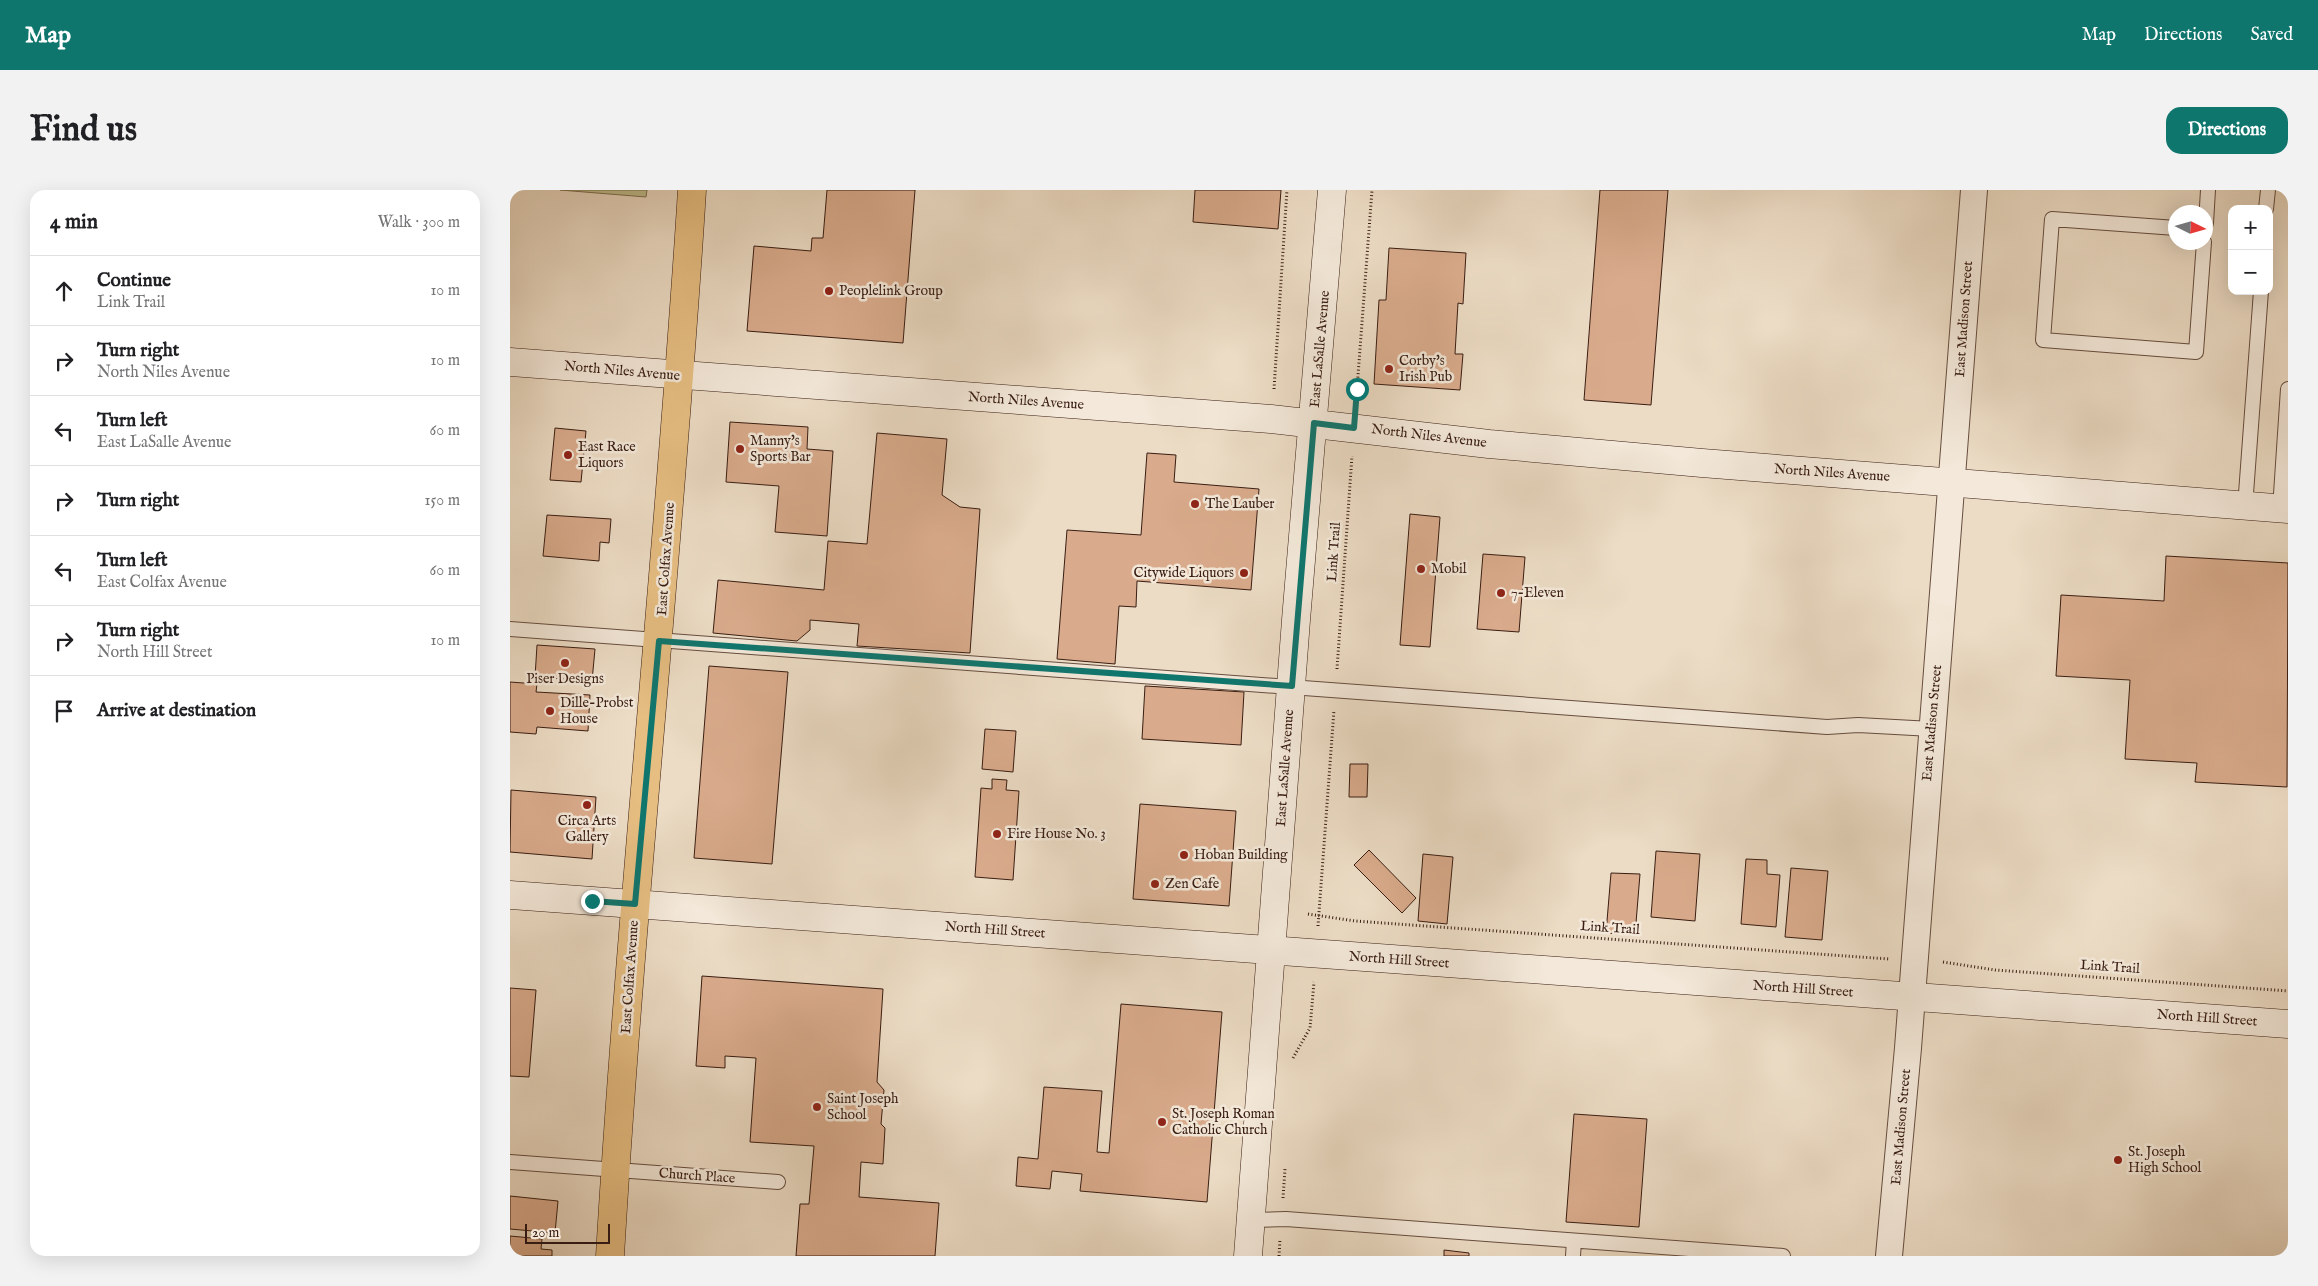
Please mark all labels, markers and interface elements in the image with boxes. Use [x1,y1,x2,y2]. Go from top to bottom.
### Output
text: Map [25,20,71,51]
text: Map [2082,24,2116,47]
text: Directions [2144,24,2222,47]
text: Saved [2250,24,2293,47]
button: Directions [2166,107,2288,154]
text: Find us [30,108,137,153]
north arrow [2168,205,2213,250]
map controls [2228,205,2273,295]
button: + [2228,205,2273,250]
text: 4 min [50,209,98,236]
text: Walk · 300 m [378,213,460,233]
button: − [2228,250,2273,295]
street label: East Madison Street [1951,260,1977,378]
text: Continue [97,269,171,293]
icon: ahead [50,277,78,305]
text: 10 m [430,281,460,301]
place label: Peoplelink Group [839,282,943,300]
marker: Peoplelink Group [823,285,835,297]
street label: East LaSalle Avenue [1306,289,1334,408]
text: Link Trail [97,293,165,313]
text: Turn right [97,339,179,363]
icon: right [50,347,78,375]
text: 10 m [430,351,460,371]
place label: Corby's Irish Pub [1399,352,1452,386]
street label: North Niles Avenue [563,357,681,385]
text: North Niles Avenue [97,363,230,383]
marker: Corby's Irish Pub [1383,363,1395,375]
route start [1346,378,1369,401]
street label: North Niles Avenue [967,388,1085,414]
text: Turn left [97,409,168,433]
icon: left [50,417,78,445]
street label: North Niles Avenue [1370,420,1488,452]
text: 60 m [430,421,460,441]
place label: Manny's Sports Bar [750,432,811,466]
text: East LaSalle Avenue [97,433,231,453]
place label: East Race Liquors [578,438,636,472]
marker: Manny's Sports Bar [734,443,746,455]
marker: East Race Liquors [562,449,574,461]
street label: North Niles Avenue [1773,460,1891,486]
icon: right [50,487,78,515]
text: Turn right [97,489,179,513]
text: 150 m [425,491,460,511]
place label: The Lauber [1205,495,1274,513]
marker: The Lauber [1189,498,1201,510]
street label: East Colfax Avenue [653,501,679,616]
street label: Link Trail [1323,521,1345,582]
text: Turn left [97,549,168,573]
icon: left [50,557,78,585]
place label: Mobil [1431,560,1467,578]
text: 60 m [430,561,460,581]
marker: Mobil [1415,563,1427,575]
place label: Citywide Liquors [1133,564,1234,582]
marker: Citywide Liquors [1238,567,1250,579]
text: East Colfax Avenue [97,573,227,593]
place label: 7-Eleven [1511,584,1565,602]
marker: 7-Eleven [1495,587,1507,599]
text: Turn right [97,619,179,643]
icon: right [50,627,78,655]
text: 10 m [430,631,460,651]
text: North Hill Street [97,643,212,663]
marker: Piser Designs [559,657,571,669]
street label: East Madison Street [1918,664,1946,782]
place label: Piser Designs [526,670,604,688]
place label: Dille-Probst House [560,694,634,728]
icon: arrive [50,697,78,725]
text: Arrive at destination [97,699,256,723]
marker: Dille-Probst House [544,705,556,717]
street label: East LaSalle Avenue [1272,708,1298,827]
marker: Circa Arts Gallery [581,799,593,811]
place label: Circa Arts Gallery [558,812,616,846]
place label: Fire House No. 3 [1007,825,1106,843]
marker: Fire House No. 3 [991,828,1003,840]
place label: Hoban Building [1194,846,1288,864]
marker: Hoban Building [1178,849,1190,861]
place label: Zen Cafe [1165,875,1220,893]
marker: Zen Cafe [1149,878,1161,890]
route end [581,890,604,913]
street label: Link Trail [1580,917,1641,939]
street label: North Hill Street [944,918,1046,943]
street label: East Colfax Avenue [617,919,643,1034]
street label: North Hill Street [1348,948,1450,973]
street label: Link Trail [2080,956,2141,978]
street label: North Hill Street [1752,977,1854,1002]
street label: North Hill Street [2156,1006,2258,1031]
street label: East Madison Street [1887,1068,1915,1186]
place label: Saint Joseph School [827,1090,899,1124]
marker: Saint Joseph School [811,1101,823,1113]
place label: St. Joseph Roman Catholic Church [1172,1105,1275,1139]
marker: St. Joseph Roman Catholic Church [1156,1116,1168,1128]
place label: St. Joseph High School [2128,1143,2201,1177]
marker: St. Joseph High School [2112,1154,2124,1166]
street label: Church Place [658,1164,736,1188]
scale bar [525,1221,610,1244]
text: 20 m [532,1224,559,1242]

